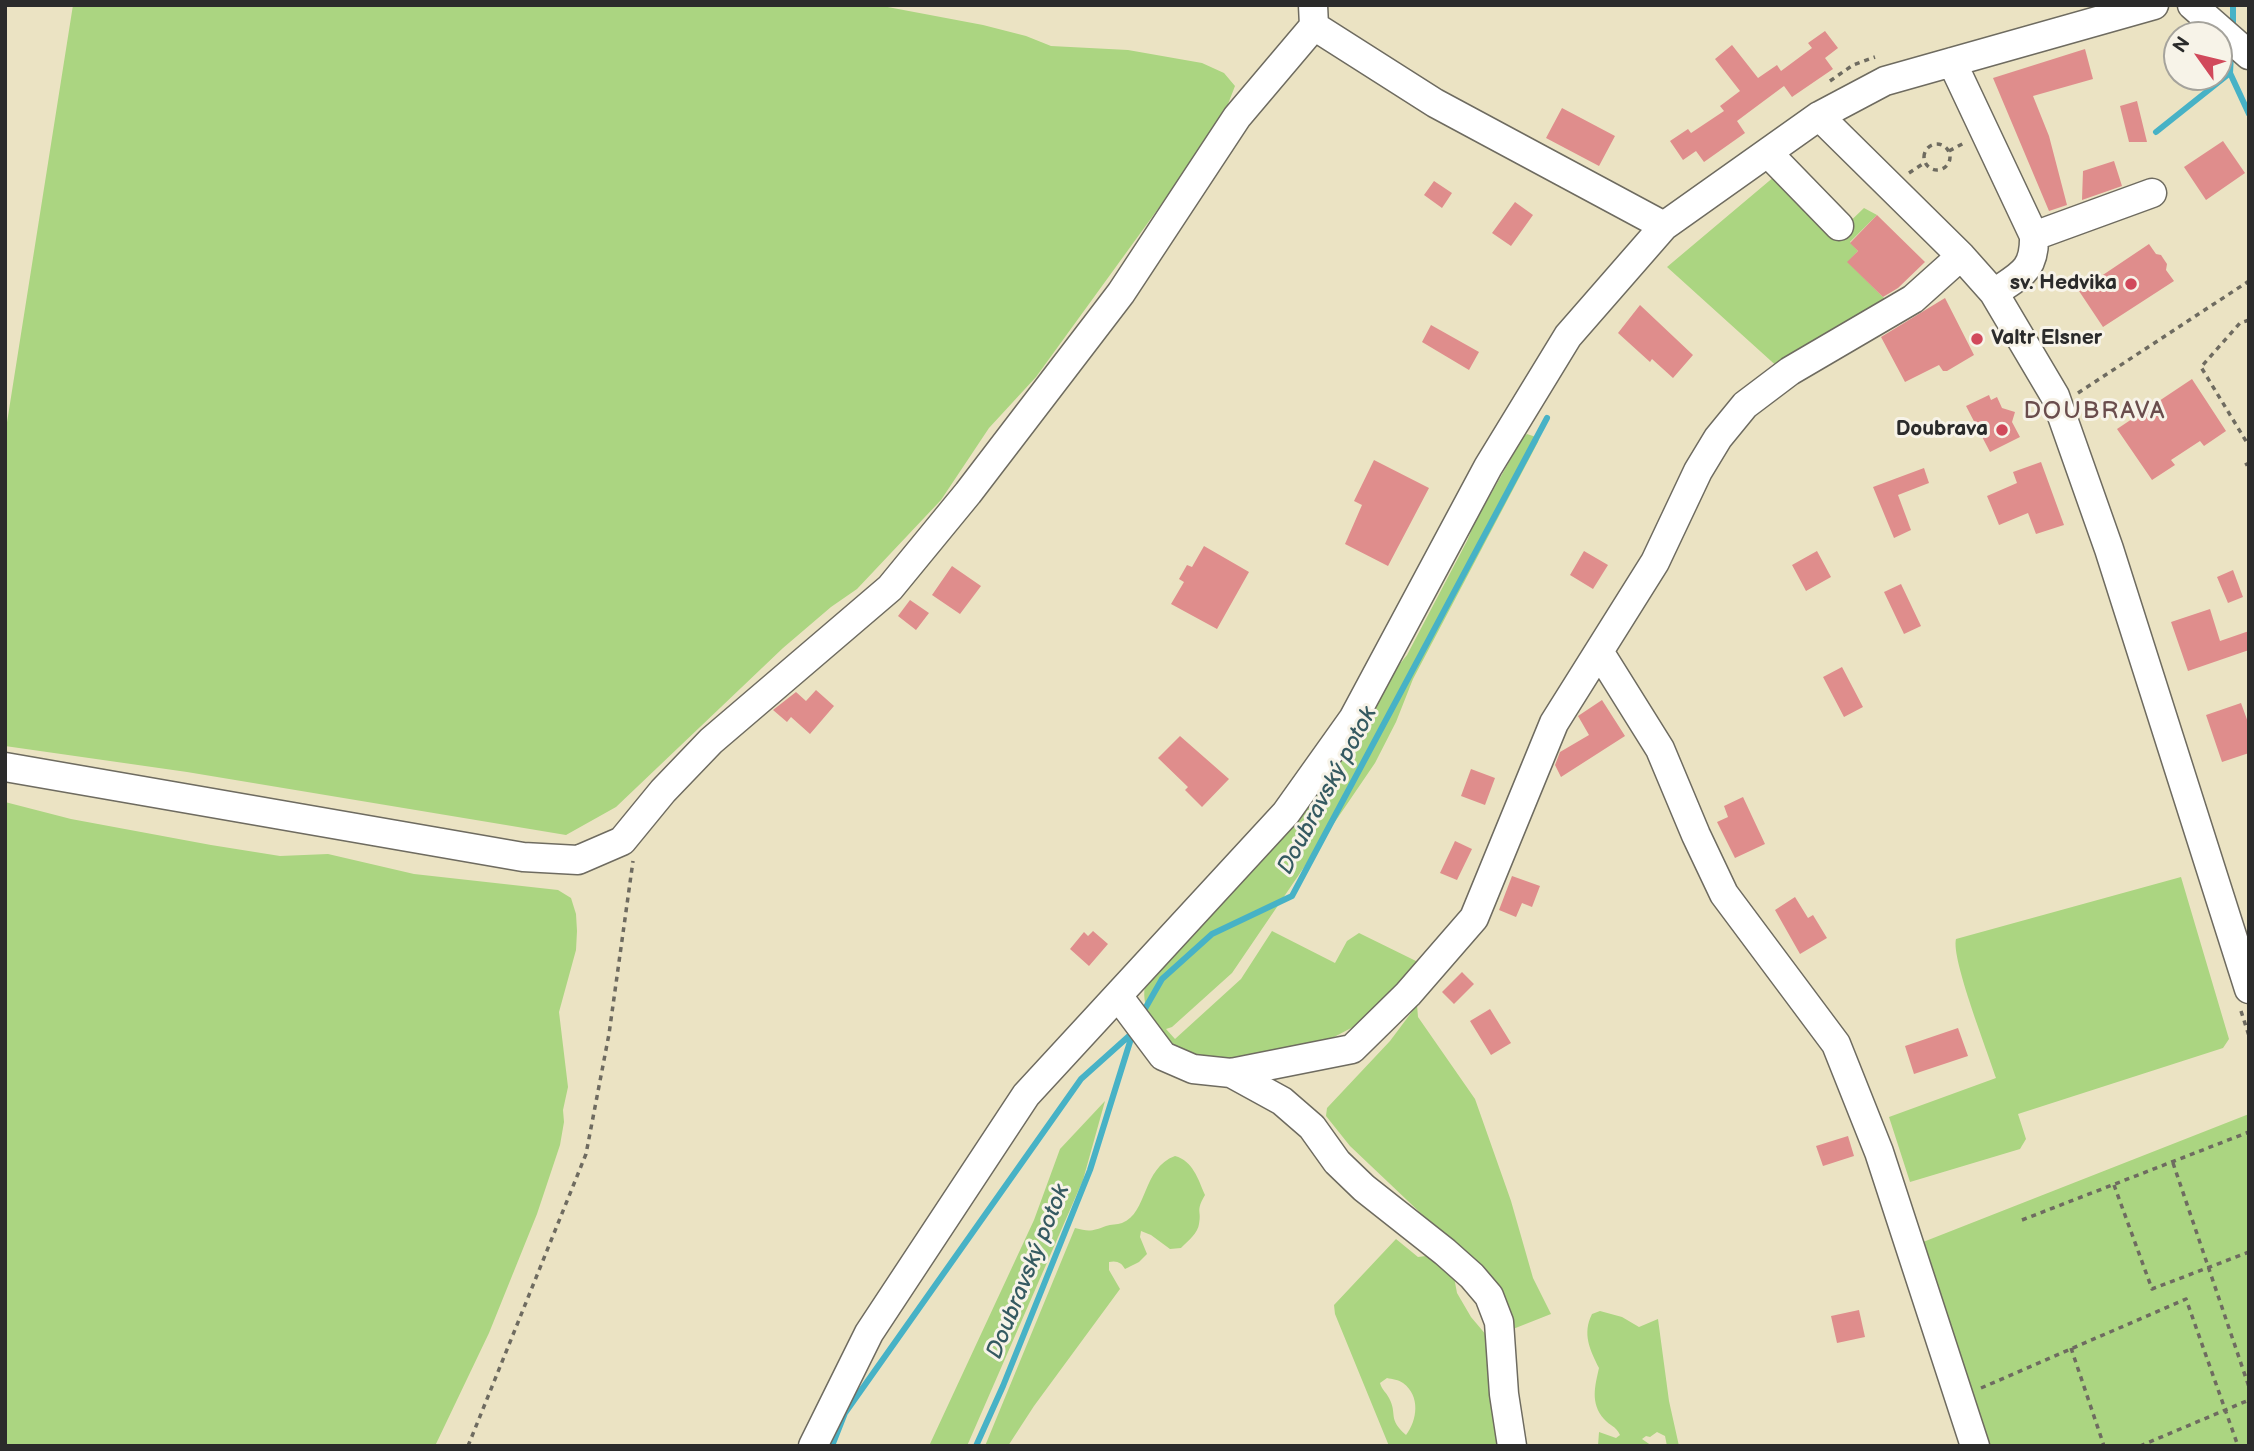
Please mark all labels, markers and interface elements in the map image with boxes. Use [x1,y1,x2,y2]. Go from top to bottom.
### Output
north arrow [2163,21,2233,91]
text: N [2168,33,2195,57]
place label: sv. Hedvika [2010,271,2117,297]
marker: sv. Hedvika [2123,276,2139,292]
place label: Valtr Elsner [1991,326,2102,352]
marker: Valtr Elsner [1969,331,1985,347]
district label: DOUBRAVA [2025,398,2165,426]
place label: Doubrava [1896,417,1988,443]
marker: Doubrava [1994,422,2010,438]
water label: Doubravský potok [1272,703,1384,879]
water label: Doubravský potok [981,1181,1077,1363]

